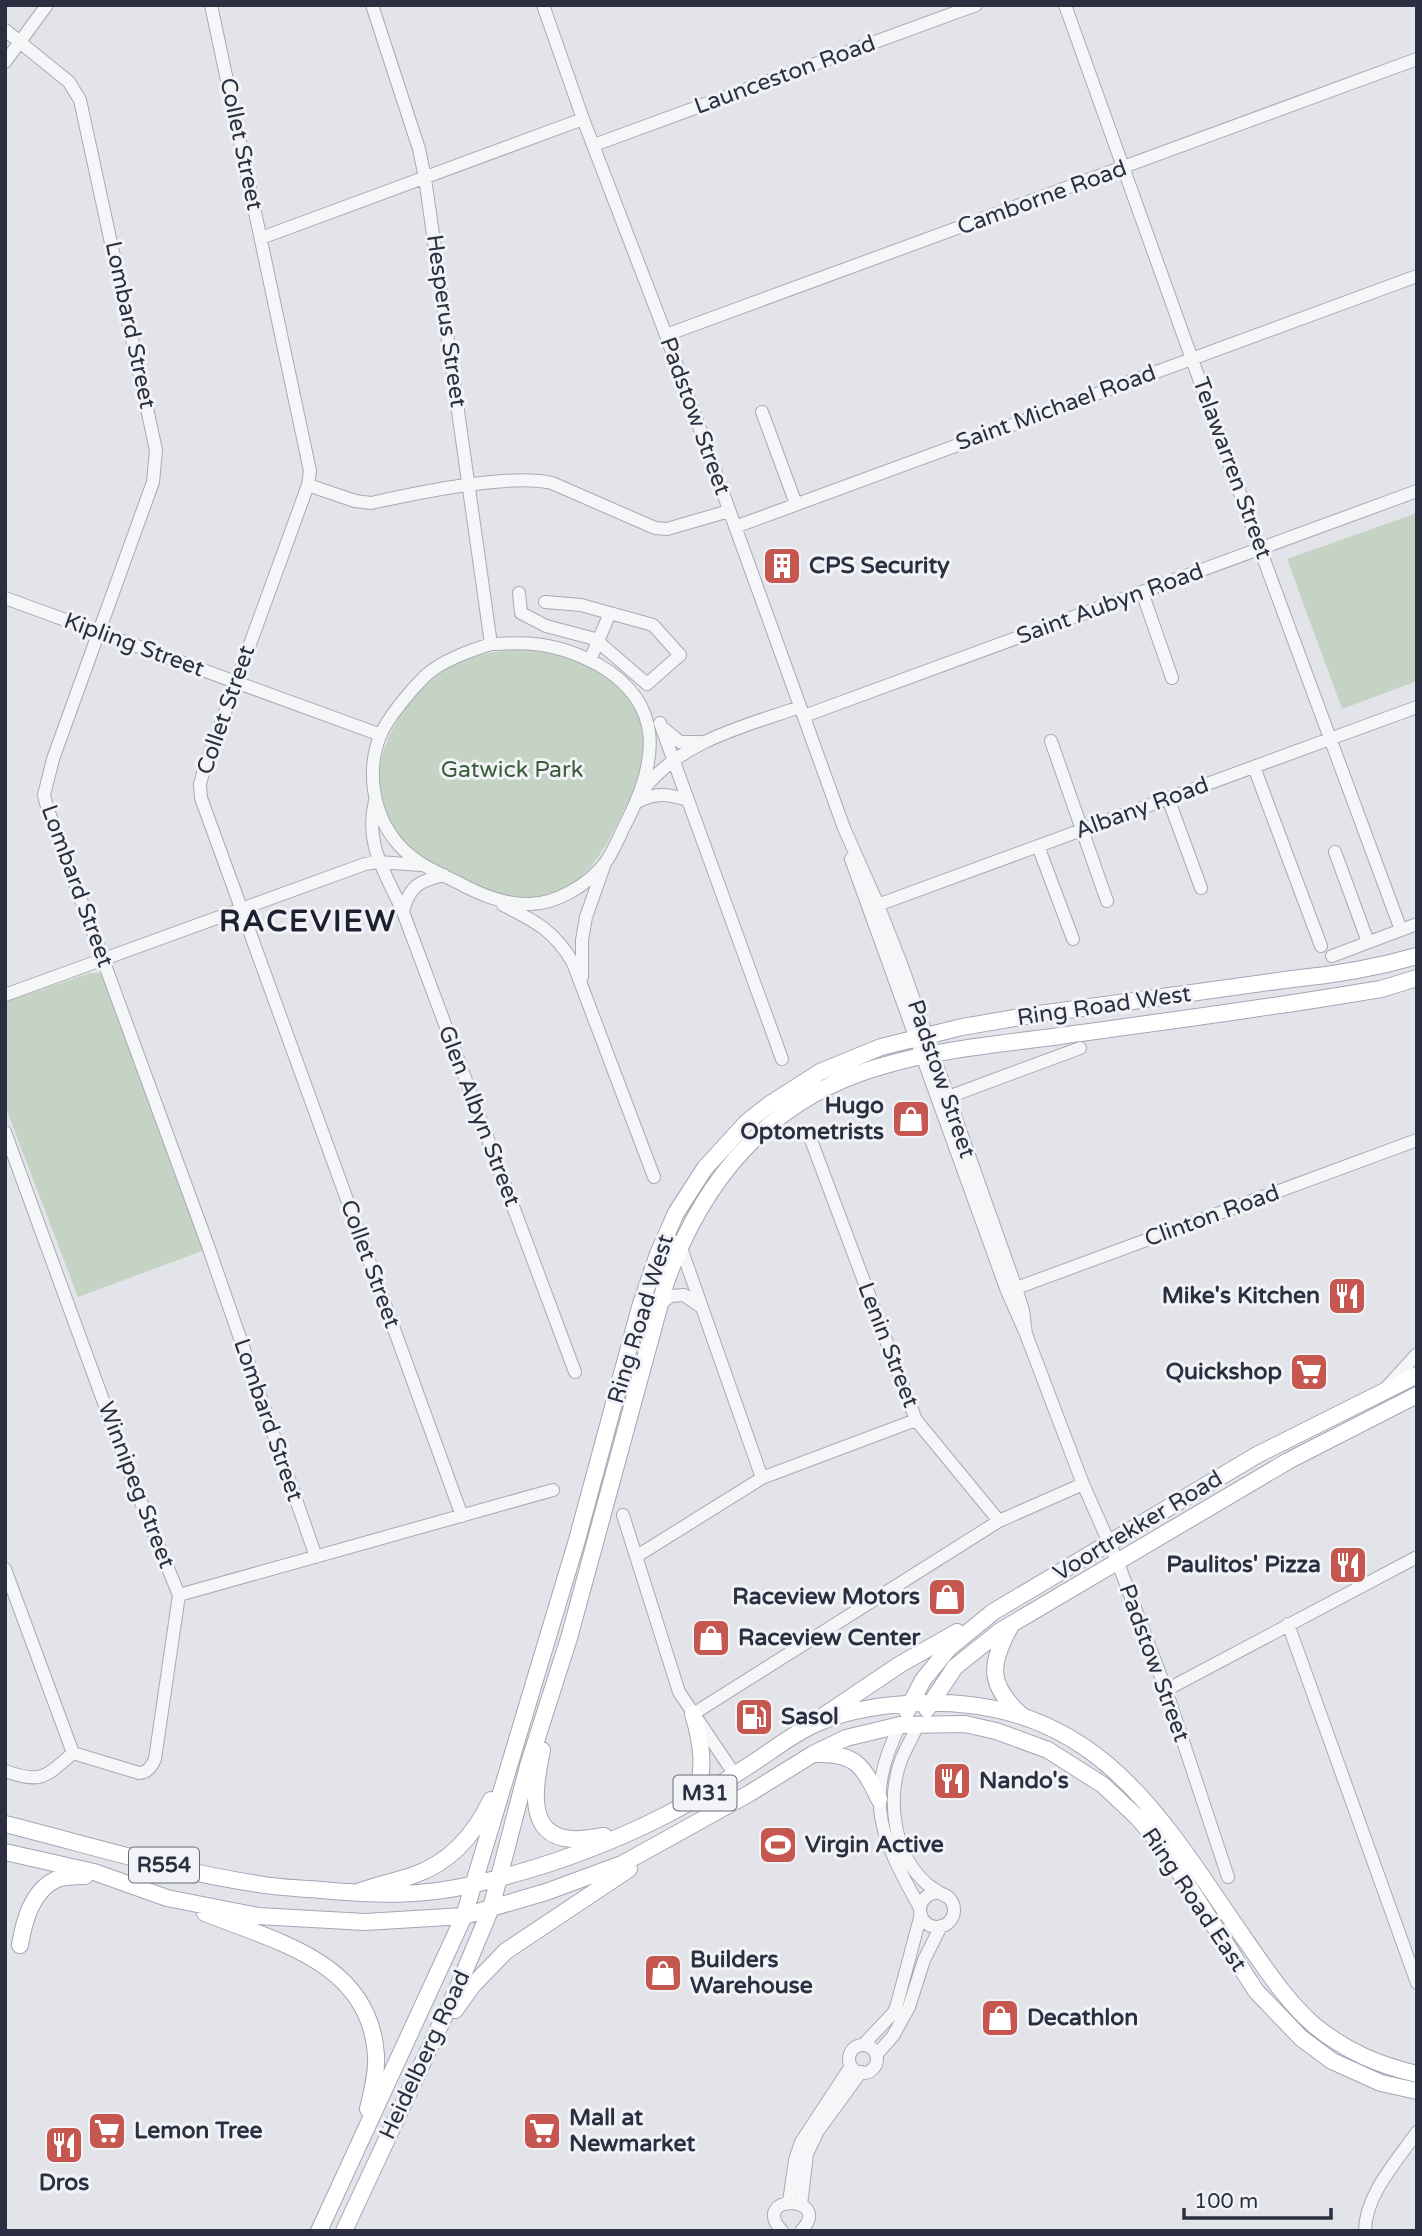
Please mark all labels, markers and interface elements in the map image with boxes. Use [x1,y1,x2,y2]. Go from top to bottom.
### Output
street label: Launceston Road [691,29,879,121]
street label: Collet Street [213,75,269,213]
street label: Camborne Road [954,154,1130,242]
street label: Hesperus Street [420,233,472,409]
street label: Lombard Street [99,239,161,411]
street label: Padstow Street [654,333,737,499]
street label: Saint Michael Road [952,359,1160,457]
street label: Telawarren Street [1186,373,1278,563]
building icon: CPS Security [761,545,803,587]
place label: CPS Security [809,552,950,580]
street label: Saint Aubyn Road [1013,557,1207,651]
street label: Kipling Street [60,607,208,683]
street label: Collet Street [191,642,261,778]
park label: Gatwick Park [441,756,583,784]
street label: Albany Road [1071,771,1213,845]
street label: Lombard Street [35,801,119,971]
district label: RACEVIEW [219,903,397,940]
street label: Ring Road West [1015,980,1193,1032]
street label: Padstow Street [901,996,981,1162]
street label: Glen Albyn Street [432,1022,526,1211]
place label: Hugo Optometrists [740,1092,884,1146]
shop icon: Hugo Optometrists [890,1098,932,1140]
street label: Clinton Road [1141,1179,1283,1253]
street label: Collet Street [334,1196,406,1332]
street label: Ring Road West [602,1231,680,1407]
restaurant icon: Mike's Kitchen [1326,1275,1368,1317]
street label: Lenin Street [851,1278,925,1412]
place label: Mike's Kitchen [1162,1282,1320,1310]
street label: Lombard Street [227,1335,309,1505]
supermarket icon: Quickshop [1288,1351,1330,1393]
place label: Quickshop [1166,1358,1282,1386]
street label: Winnipeg Street [91,1398,181,1572]
street label: Voortrekker Road [1048,1464,1228,1588]
restaurant icon: Paulitos' Pizza [1327,1544,1369,1586]
place label: Paulitos' Pizza [1166,1551,1321,1579]
shop icon: Raceview Motors [926,1576,968,1618]
street label: Padstow Street [1113,1580,1196,1746]
place label: Raceview Motors [732,1583,920,1611]
shop icon: Raceview Center [690,1617,732,1659]
place label: Raceview Center [738,1624,921,1652]
fuel station icon: Sasol [733,1696,775,1738]
place label: Sasol [781,1703,839,1731]
restaurant icon: Nando's [931,1760,973,1802]
place label: Nando's [979,1767,1069,1795]
road number: M31 [674,1776,736,1811]
street label: Ring Road East [1136,1823,1253,1977]
sports icon: Virgin Active [757,1824,799,1866]
place label: Virgin Active [805,1831,944,1859]
road number: R554 [129,1848,199,1882]
place label: Builders Warehouse [690,1946,813,2000]
shop icon: Builders Warehouse [642,1952,684,1994]
street label: Heidelberg Road [374,1966,476,2144]
shop icon: Decathlon [979,1997,1021,2039]
place label: Decathlon [1027,2004,1138,2032]
place label: Mall at Newmarket [569,2104,695,2158]
supermarket icon: Lemon Tree [86,2110,128,2152]
supermarket icon: Mall at Newmarket [521,2110,563,2152]
place label: Lemon Tree [134,2117,262,2145]
restaurant icon: Dros [43,2124,85,2166]
place label: Dros [39,2169,89,2197]
scale bar [1184,2176,1331,2220]
text: 100 m [1194,2189,1258,2214]

